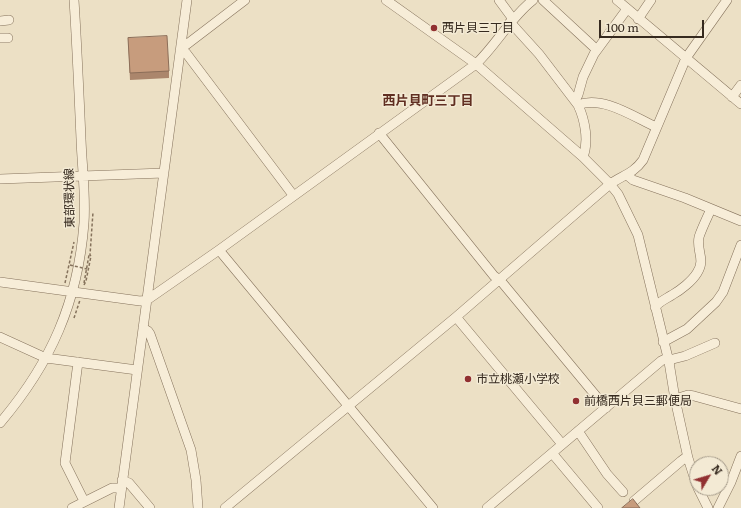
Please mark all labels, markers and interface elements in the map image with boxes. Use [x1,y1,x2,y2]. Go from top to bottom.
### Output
scale bar [601,12,706,38]
text: 100 m [606,18,639,36]
place label: 西片貝三丁目 [442,21,514,35]
marker: 西片貝三丁目 [429,23,439,33]
district label: 西片貝町三丁目 [383,93,473,109]
street label: 東部環状線 [62,168,78,228]
place label: 市立桃瀬小学校 [476,372,560,386]
marker: 市立桃瀬小学校 [463,374,473,384]
place label: 前橋西片貝三郵便局 [584,394,692,408]
marker: 前橋西片貝三郵便局 [571,396,581,406]
north arrow [689,456,729,496]
text: N [709,461,727,478]

